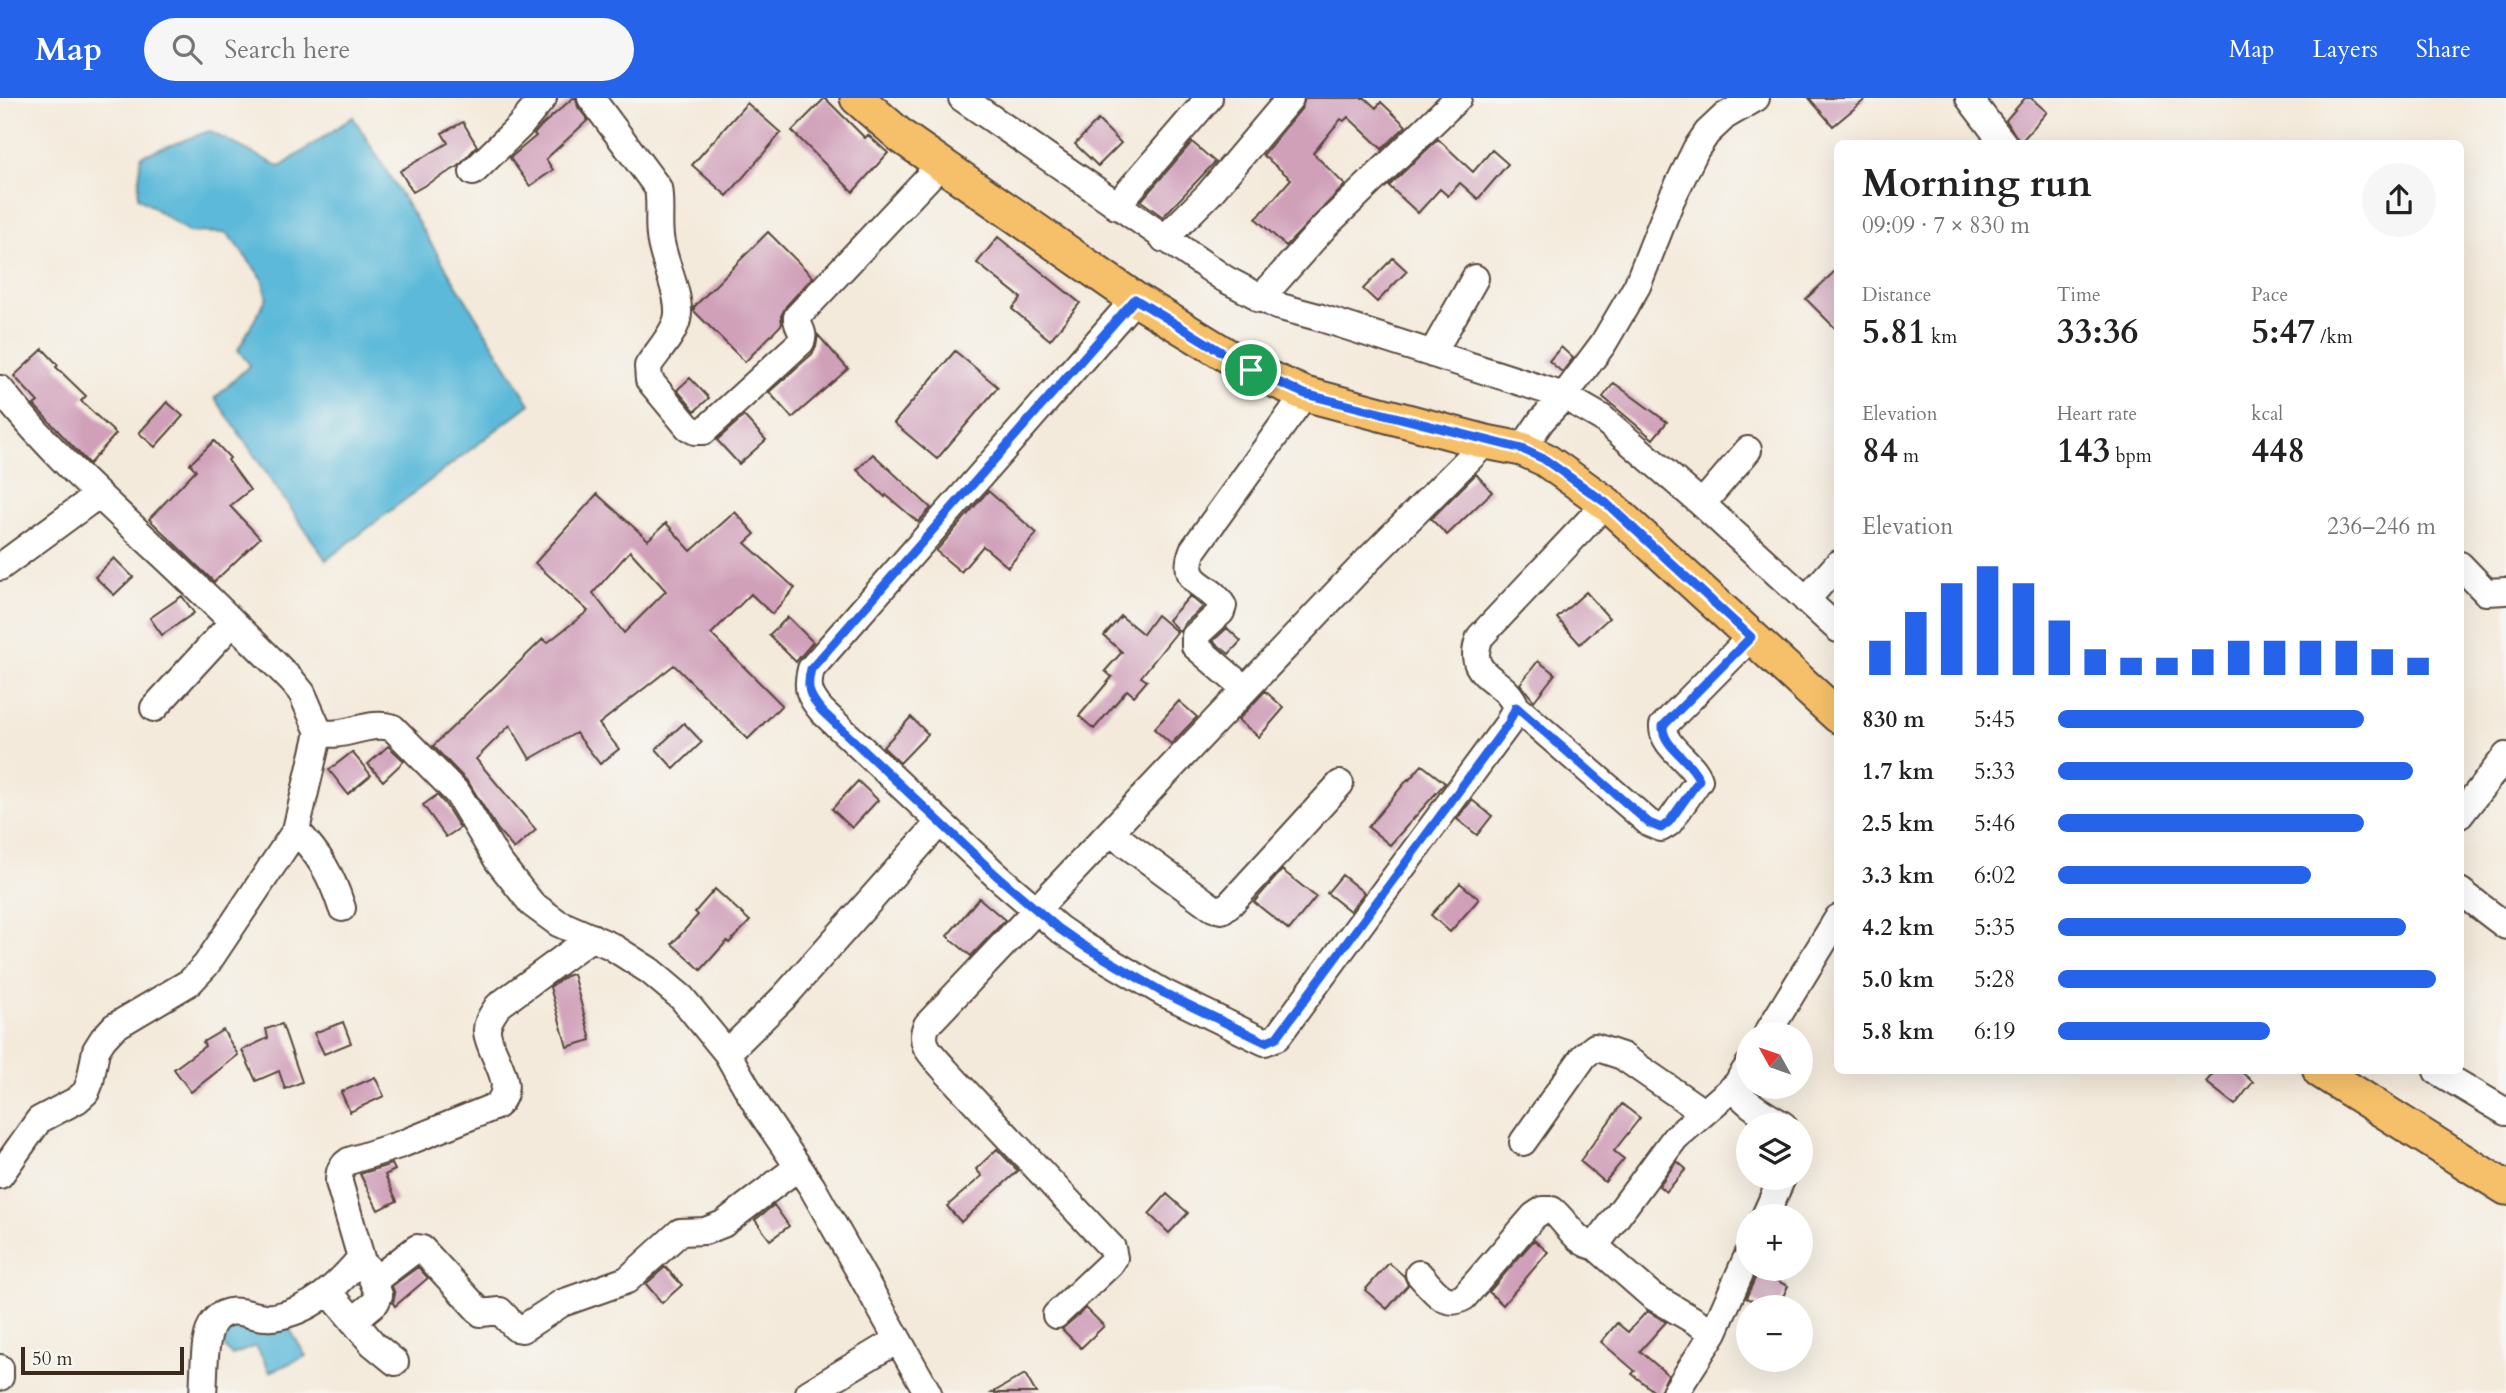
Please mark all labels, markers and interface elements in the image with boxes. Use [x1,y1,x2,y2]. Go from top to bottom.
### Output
search box [144,18,634,81]
text: Map [35,27,102,72]
icon: search [168,30,206,68]
text: Search here [224,32,350,67]
text: Map [2229,33,2275,66]
text: Layers [2313,33,2378,66]
text: Share [2416,33,2471,66]
text: Morning run [1862,158,2092,210]
button: share [2362,163,2436,237]
text: 09:09 · 7 × 830 m [1862,210,2030,241]
text: Distance [1862,282,1931,308]
text: Time [2057,282,2101,308]
text: Pace [2251,282,2288,308]
text: 5.81 [1862,308,1926,356]
text: 33:36 [2057,308,2139,356]
text: 5:47 [2251,308,2315,356]
text: km [1926,324,1957,350]
text: /km [2315,324,2353,350]
pin [1221,340,1281,400]
icon: arrive [1232,351,1270,389]
text: Elevation [1862,401,1937,427]
text: Heart rate [2057,401,2137,427]
text: kcal [2251,401,2283,427]
text: 84 [1862,427,1898,475]
text: 143 [2057,427,2110,475]
text: 448 [2251,427,2305,475]
text: m [1898,443,1919,469]
text: bpm [2110,443,2152,469]
text: Elevation [1862,511,1953,542]
text: 236–246 m [2327,511,2436,542]
text: 830 m [1862,704,1925,735]
text: 5:45 [1974,704,2015,735]
text: 1.7 km [1862,756,1934,787]
text: 5:33 [1974,756,2015,787]
text: 2.5 km [1862,808,1934,839]
text: 5:46 [1974,808,2015,839]
text: 3.3 km [1862,860,1934,891]
text: 6:02 [1974,860,2015,891]
text: 4.2 km [1862,912,1934,943]
text: 5:35 [1974,912,2015,943]
text: 5.0 km [1862,964,1934,995]
text: 5:28 [1974,964,2015,995]
text: 5.8 km [1862,1016,1934,1047]
text: 6:19 [1974,1016,2015,1047]
north arrow [1736,1022,1813,1099]
map controls [1736,1022,1813,1372]
button: layers [1736,1113,1813,1190]
button: + [1736,1204,1813,1281]
button: − [1736,1295,1813,1372]
scale bar [21,1344,184,1376]
text: 50 m [32,1346,73,1372]

